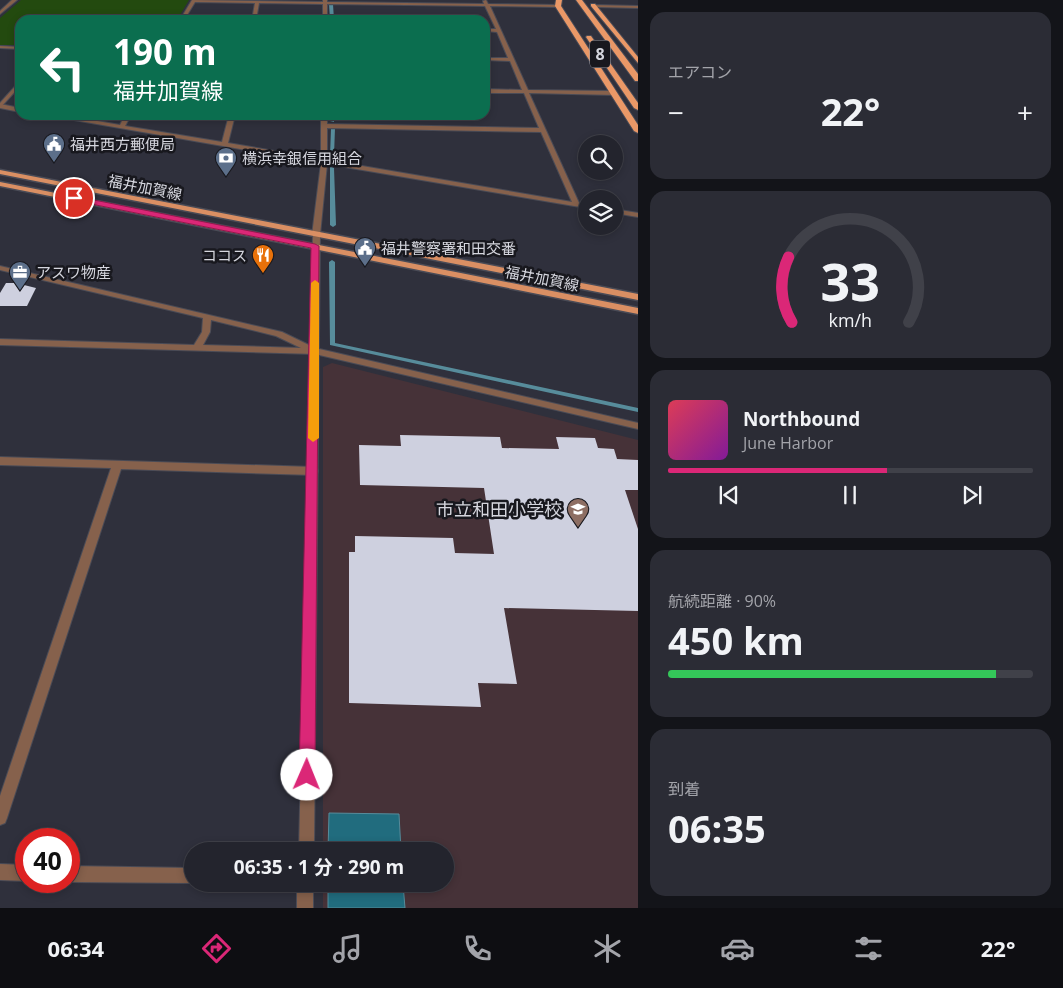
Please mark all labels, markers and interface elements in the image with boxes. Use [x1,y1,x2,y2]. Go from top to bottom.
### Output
text: 190 m [113,28,217,75]
icon: left [30,35,95,100]
road number: 8 [590,41,610,68]
text: エアコン [668,61,732,83]
text: 福井加賀線 [113,75,223,105]
text: 22° [821,85,880,137]
text: − [668,93,684,131]
text: + [1017,93,1033,131]
public building icon: 福井西方郵便局 [42,132,66,163]
place label: 福井西方郵便局 [70,134,175,154]
map controls [578,135,623,235]
button: search [578,135,623,180]
bank icon: 横浜幸銀信用組合 [214,146,238,177]
place label: 横浜幸銀信用組合 [242,148,362,168]
street label: 福井加賀線 [106,170,184,204]
pin [53,177,95,219]
icon: arrive [60,184,88,212]
button: layers [578,190,623,235]
public building icon: 福井警察署和田交番 [353,236,377,267]
place label: 福井警察署和田交番 [381,238,516,258]
restaurant icon: ココス [251,243,275,274]
place label: ココス [202,245,247,265]
text: 33 [821,245,880,316]
office icon: アスワ物産 [8,260,32,291]
street label: 福井加賀線 [503,261,581,295]
place label: アスワ物産 [36,262,111,282]
text: km/h [829,308,872,332]
text: Northbound [743,406,860,432]
text: June Harbor [743,432,833,454]
icon: previous [715,481,743,509]
icon: pause [836,481,864,509]
icon: next [958,481,986,509]
place label: 市立和田小学校 [436,497,562,521]
school or university icon: 市立和田小学校 [566,497,590,528]
text: 航続距離 · 90% [668,590,776,612]
text: 450 km [668,614,804,666]
position arrow [280,748,332,800]
text: 到着 [668,778,700,800]
text: 06:35 [668,802,766,854]
speed limit sign: 40 [15,828,80,893]
text: 06:35 · 1 分 · 290 m [234,854,404,880]
icon: directions [199,931,234,966]
icon: music [330,931,365,966]
icon: phone [460,931,495,966]
icon: climate [590,931,625,966]
icon: car [720,931,755,966]
icon: filters [851,931,886,966]
text: 06:34 [48,933,104,963]
text: 22° [981,933,1015,963]

